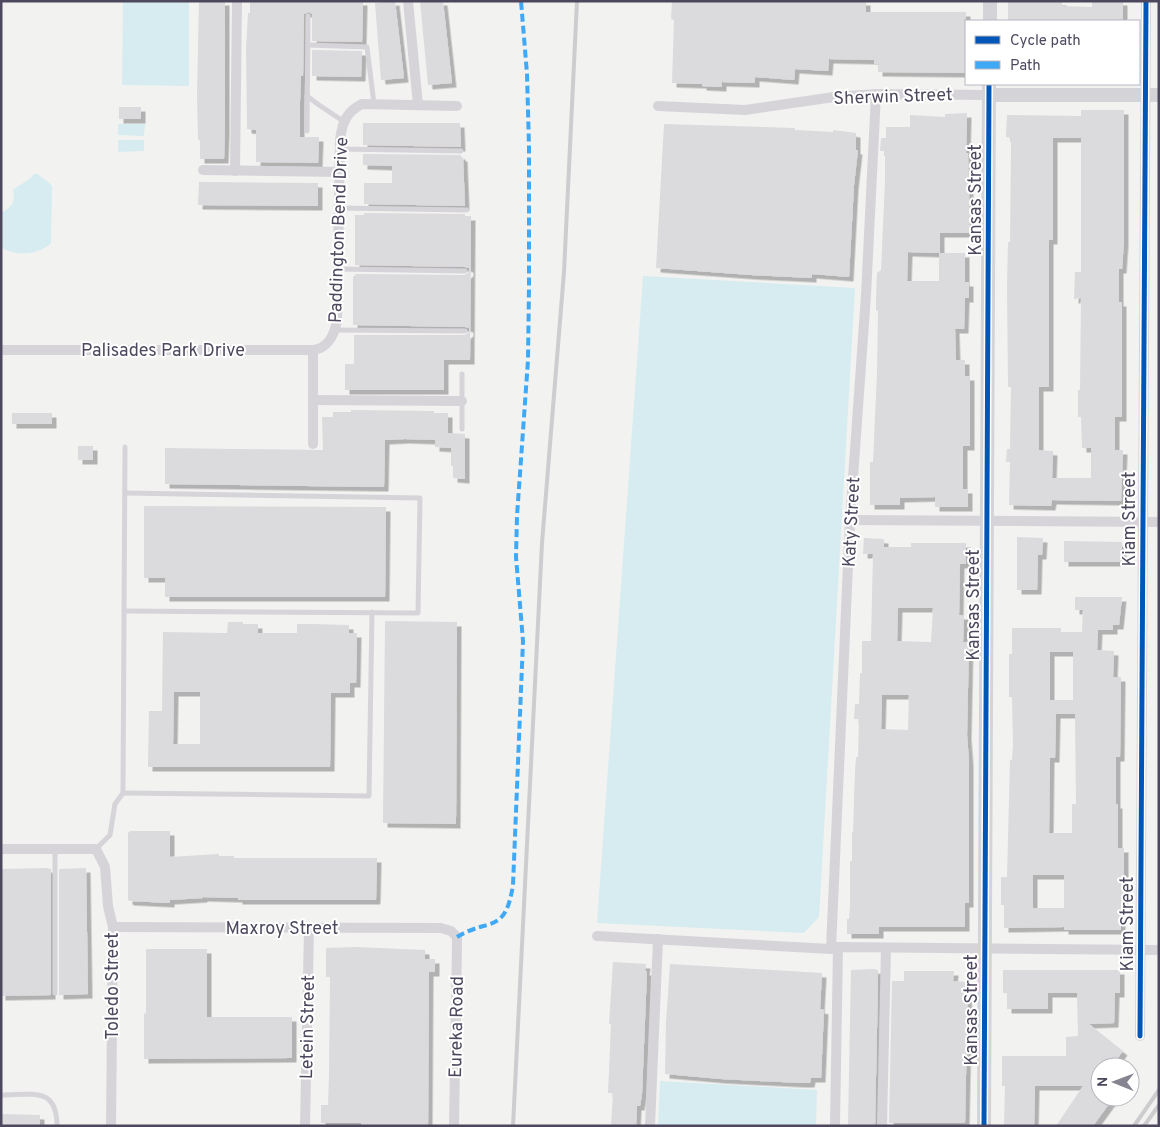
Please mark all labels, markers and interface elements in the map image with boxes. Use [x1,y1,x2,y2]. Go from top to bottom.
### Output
legend [965,20,1140,85]
text: Cycle path [1010,32,1081,51]
text: Path [1010,57,1041,76]
street label: Sherwin Street [833,84,953,111]
street label: Paddington Bend Drive [325,137,354,324]
street label: Kansas Street [965,144,988,256]
street label: Palisades Park Drive [81,340,245,363]
street label: Kiam Street [1119,471,1142,567]
street label: Katy Street [839,476,866,568]
street label: Kansas Street [963,549,986,661]
street label: Kiam Street [1117,876,1140,972]
street label: Maxroy Street [226,918,338,941]
street label: Toledo Street [102,932,125,1040]
street label: Kansas Street [961,954,984,1066]
street label: Letein Street [296,975,321,1079]
street label: Eureka Road [445,976,470,1078]
north arrow [1090,1057,1140,1107]
text: N [1095,1077,1112,1087]

